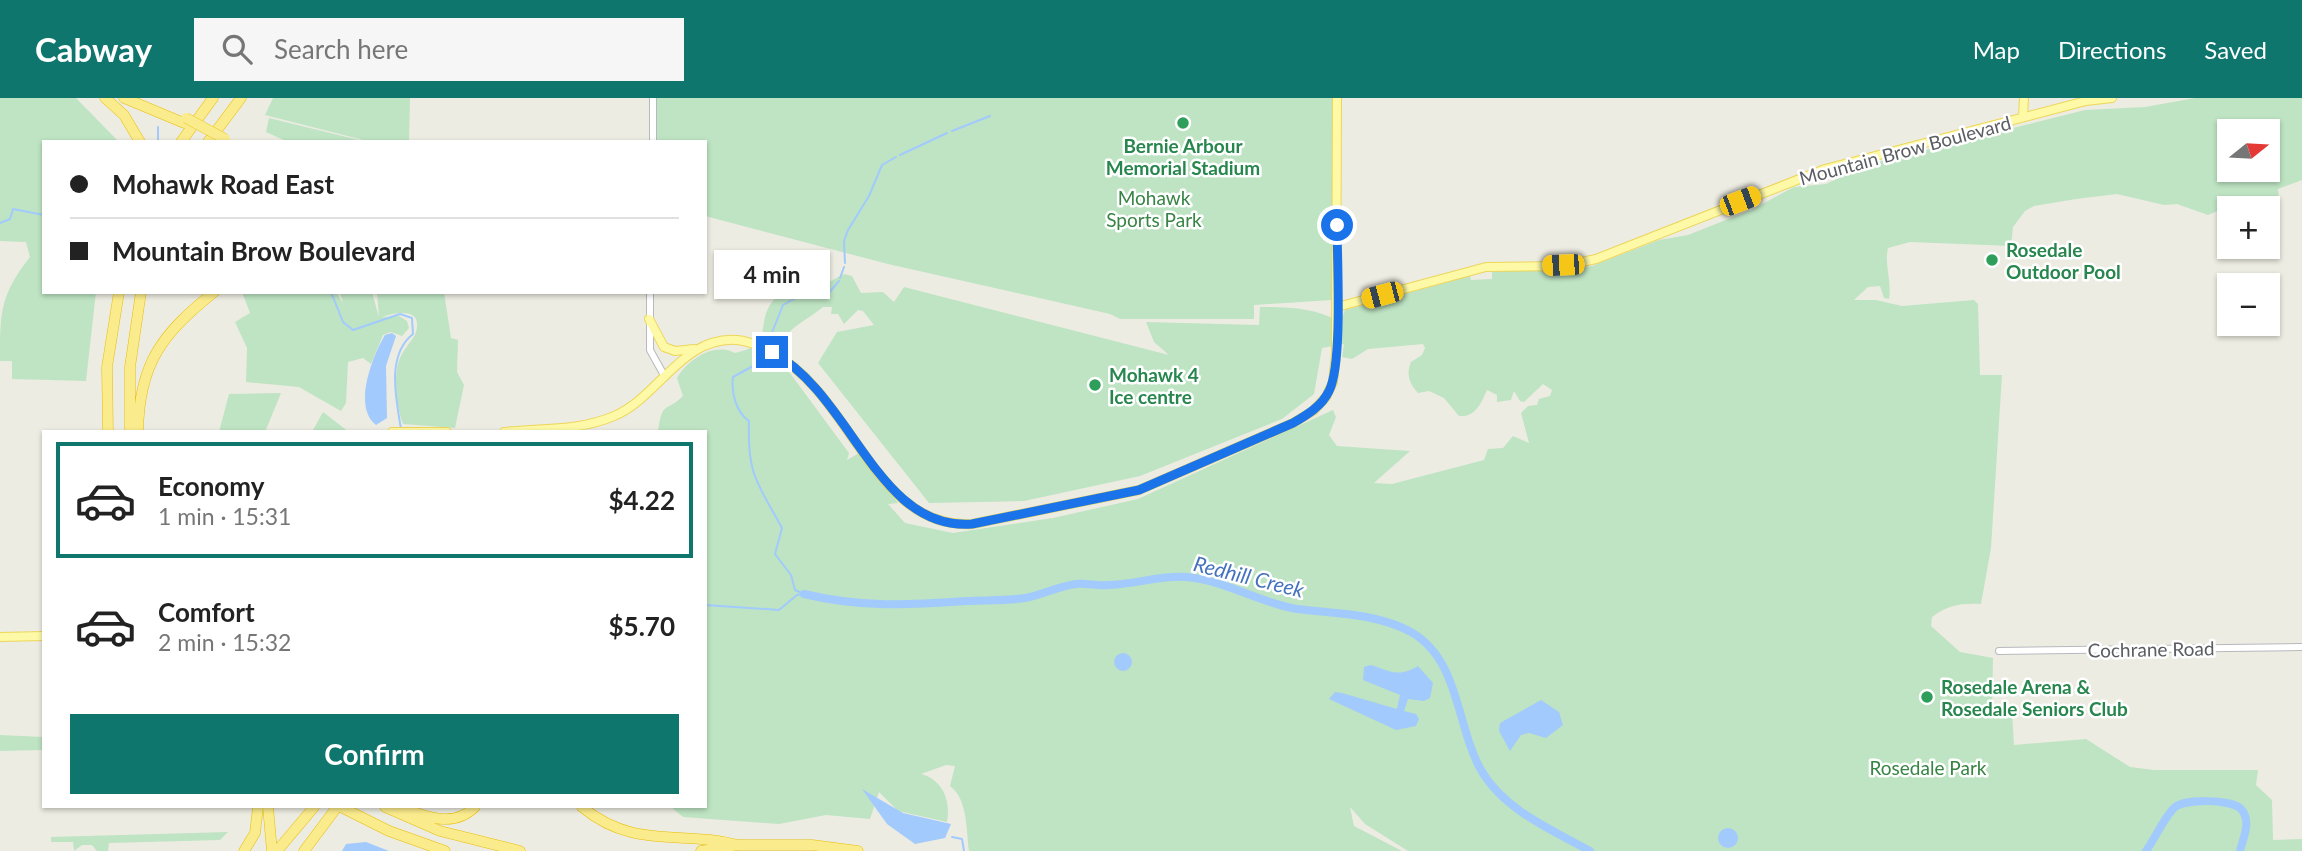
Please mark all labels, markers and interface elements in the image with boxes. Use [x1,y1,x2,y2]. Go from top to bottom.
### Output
search box [194,18,684,81]
text: Cabway [35,29,152,69]
icon: search [218,30,256,68]
text: Search here [274,33,408,65]
text: Map [1973,35,2020,64]
text: Directions [2058,35,2166,64]
text: Saved [2204,35,2267,64]
street label: Mountain Brow Boulevard [1797,111,2013,189]
marker: Bernie Arbour Memorial Stadium [1175,115,1191,131]
north arrow [2217,119,2280,182]
map controls [2217,119,2280,336]
place label: Bernie Arbour Memorial Stadium [1106,134,1260,179]
text: Mohawk Road East [112,168,334,200]
car [1717,184,1764,218]
park label: Mohawk Sports Park [1106,186,1202,231]
button: + [2217,196,2280,259]
route start [1321,209,1353,241]
text: Mountain Brow Boulevard [112,235,416,267]
place label: Rosedale Outdoor Pool [2006,238,2121,283]
callout: 4 min [714,250,830,300]
marker: Rosedale Outdoor Pool [1984,252,2000,268]
car [1542,254,1585,276]
text: 4 min [743,260,801,288]
button: − [2217,273,2280,336]
car [1359,279,1406,311]
route end [756,336,788,368]
place label: Mohawk 4 Ice centre [1109,363,1199,408]
marker: Mohawk 4 Ice centre [1087,377,1103,393]
icon: car [74,469,137,532]
text: Economy [158,470,264,502]
text: $4.22 [609,484,675,516]
text: 1 min · 15:31 [158,502,291,530]
water label: Redhill Creek [1191,550,1308,602]
icon: car [74,595,137,658]
text: Comfort [158,596,255,628]
text: $5.70 [609,610,675,642]
text: 2 min · 15:32 [158,628,291,656]
street label: Cochrane Road [2087,636,2215,662]
place label: Rosedale Arena & Rosedale Seniors Club [1941,675,2128,720]
marker: Rosedale Arena & Rosedale Seniors Club [1919,689,1935,705]
button: Confirm [70,714,679,794]
park label: Rosedale Park [1870,756,1987,779]

